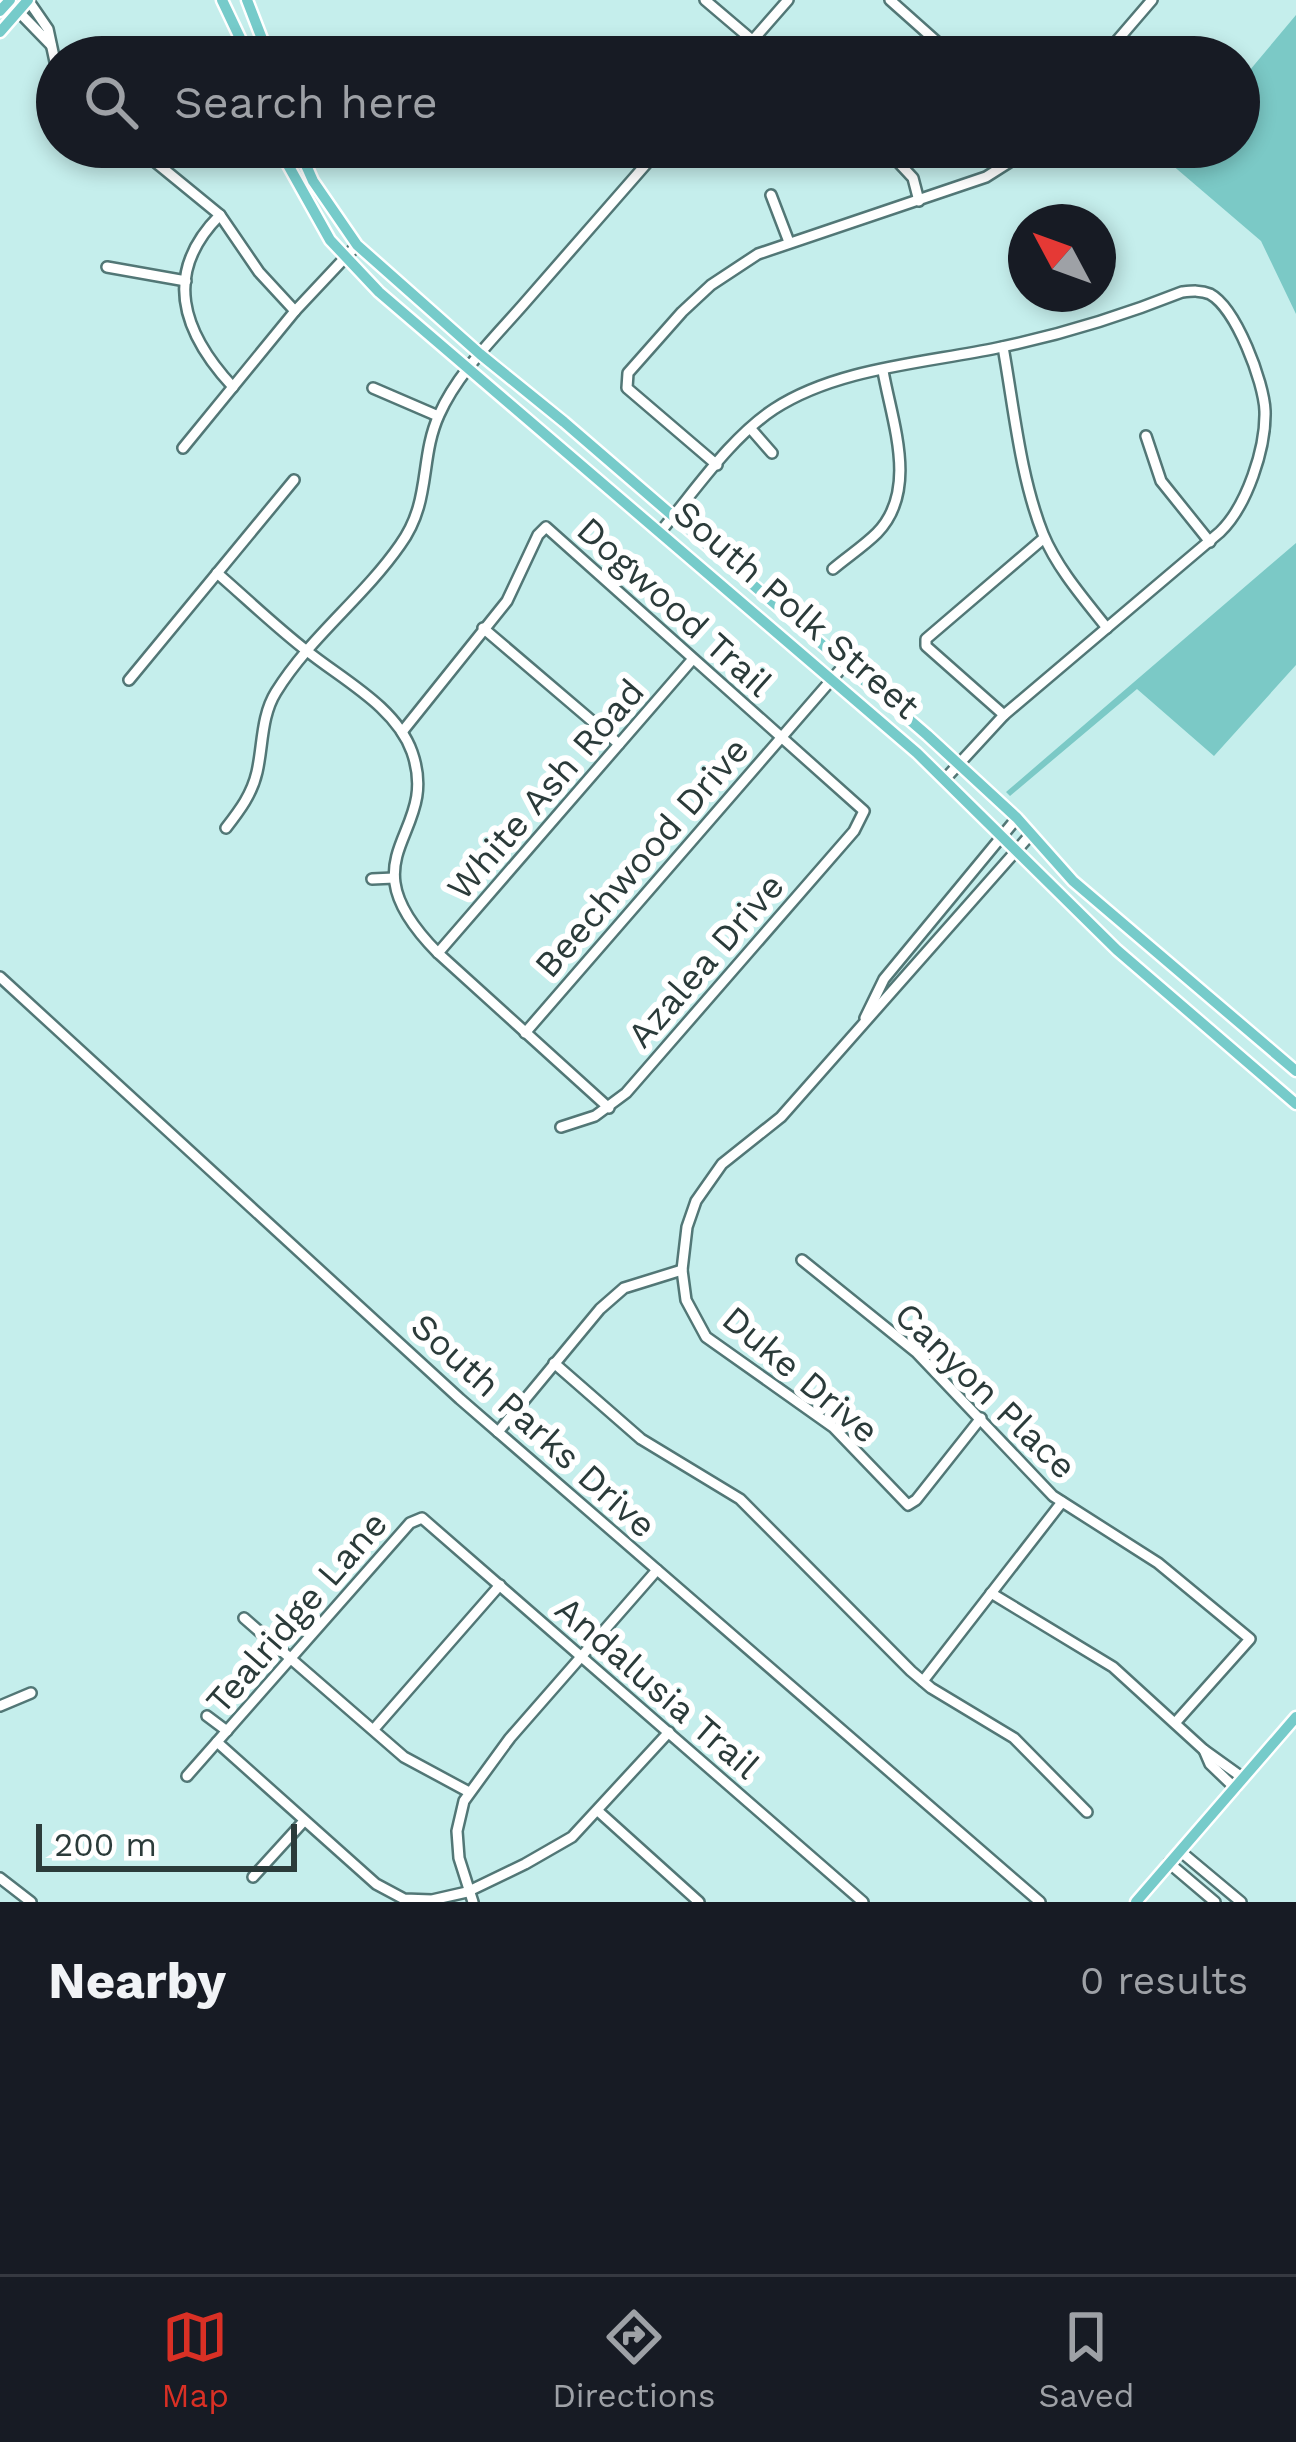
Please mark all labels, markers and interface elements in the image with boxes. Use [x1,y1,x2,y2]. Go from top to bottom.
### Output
search box [36,36,1260,168]
icon: search [78,69,144,135]
text: Search here [174,76,438,129]
north arrow [1008,204,1116,312]
street label: South Polk Street [665,492,927,728]
street label: Dogwood Trail [568,508,780,705]
street label: White Ash Road [439,671,653,908]
street label: Beechwood Drive [526,729,757,986]
street label: Azalea Drive [619,865,793,1056]
street label: Canyon Place [886,1294,1085,1488]
street label: Duke Drive [714,1297,887,1452]
street label: South Parks Drive [402,1305,664,1547]
street label: Tealridge Lane [198,1503,396,1722]
street label: Andalusia Trail [547,1588,768,1788]
scale bar [36,1818,297,1871]
text: 200 m [54,1825,157,1864]
text: Nearby [48,1951,226,2010]
text: 0 results [1080,1958,1248,2003]
tab: Map [162,2304,229,2415]
tab: Directions [552,2304,715,2415]
tab: Saved [1039,2304,1134,2415]

